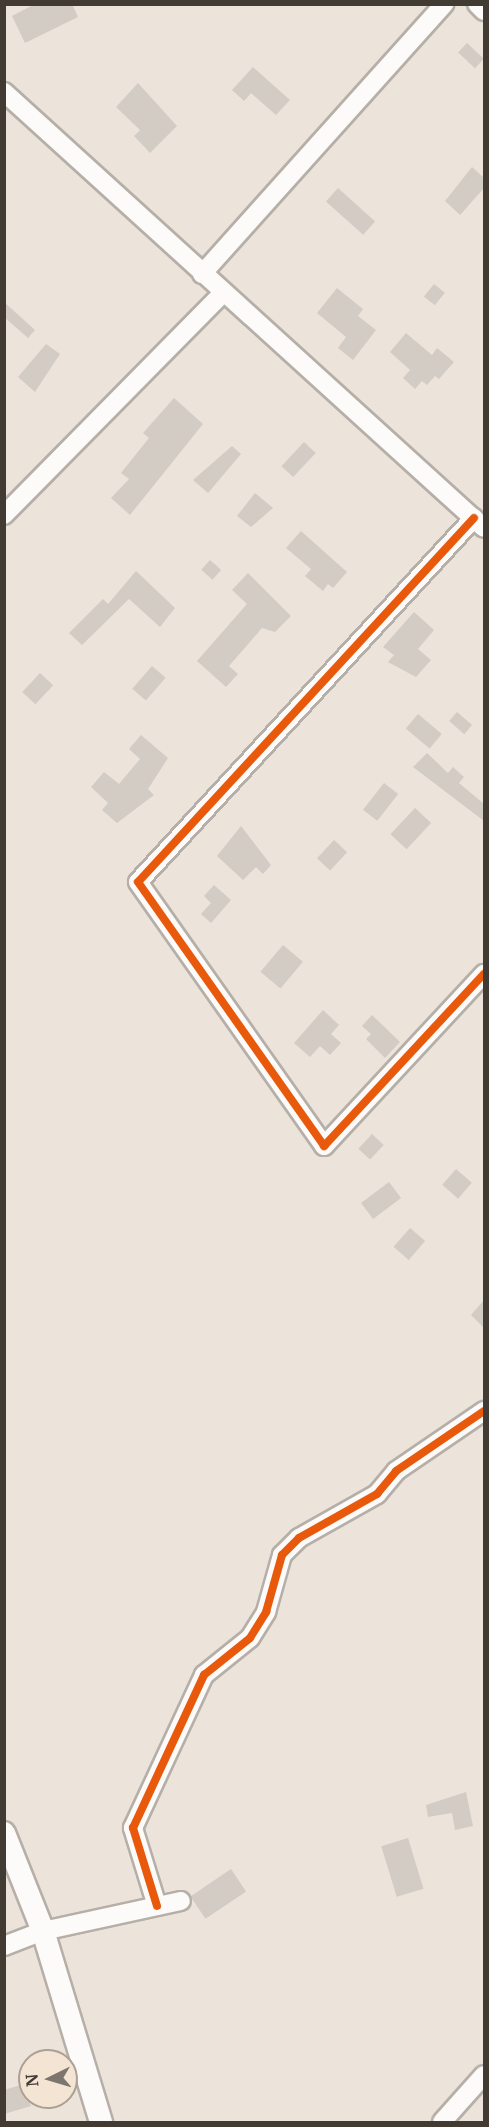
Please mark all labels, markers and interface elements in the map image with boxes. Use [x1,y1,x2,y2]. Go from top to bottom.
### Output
north arrow [18,2049,78,2109]
text: N [22,2073,43,2088]

